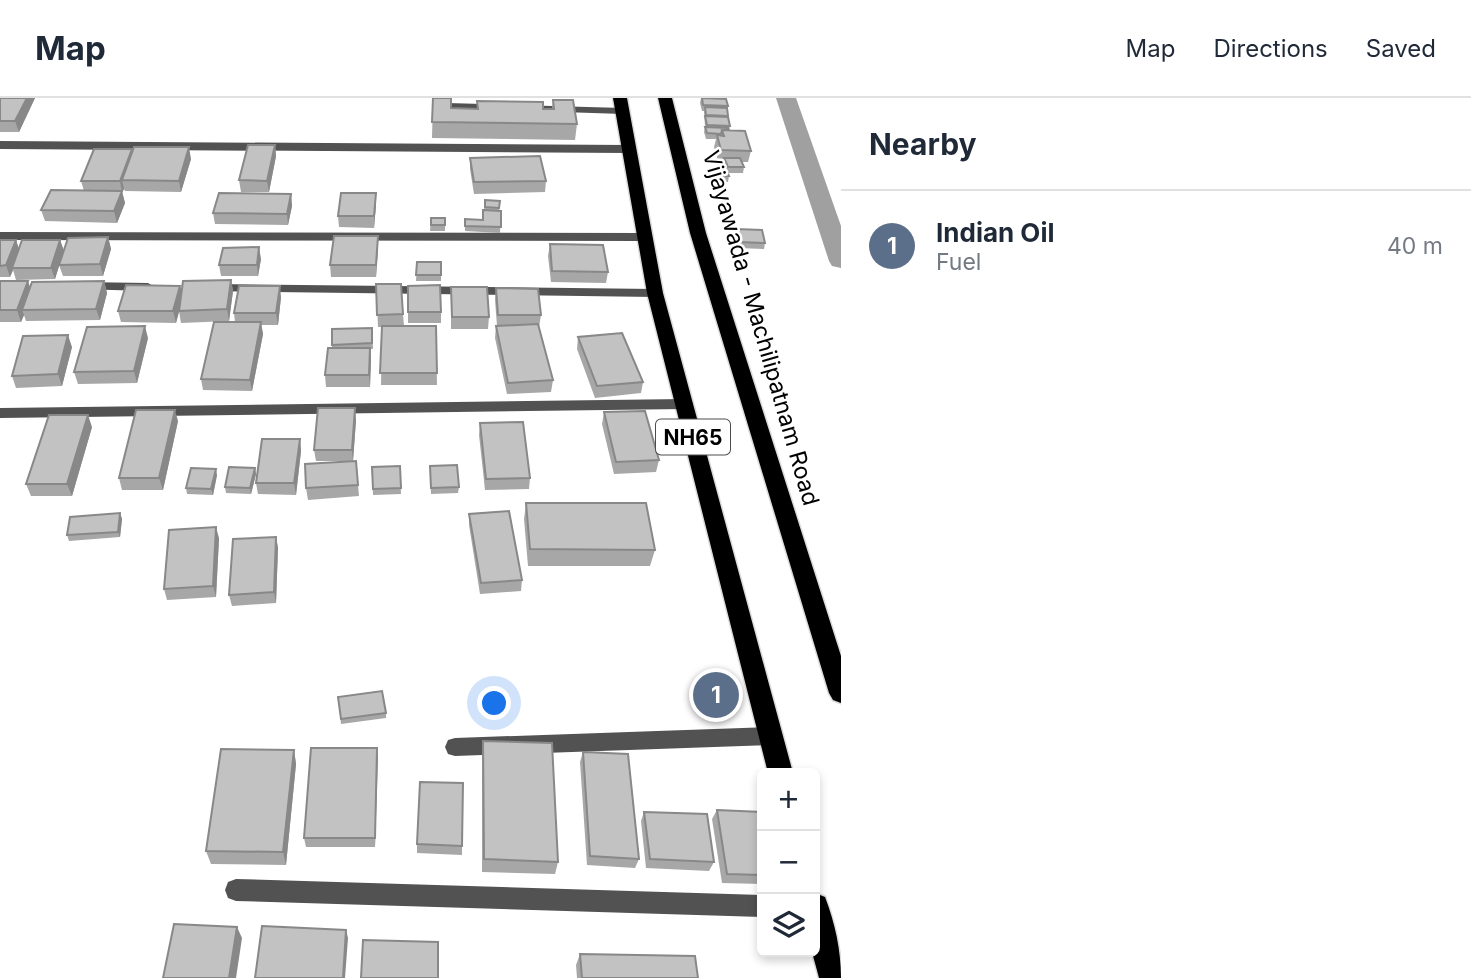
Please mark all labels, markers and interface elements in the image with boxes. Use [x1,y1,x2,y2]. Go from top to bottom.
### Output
text: Map [35,28,106,68]
text: Map [1126,34,1175,63]
text: Directions [1213,34,1328,63]
text: Saved [1366,34,1436,63]
text: Nearby [869,126,977,162]
street label: Vijayawada - Machilipatnam Road [697,147,825,509]
text: Indian Oil [936,217,1055,248]
text: 1 [887,232,897,260]
text: 40 m [1387,232,1443,260]
text: Fuel [936,248,981,276]
road number: NH65 [656,420,730,454]
pin: 1 [693,669,739,721]
your location [477,686,511,720]
map controls [757,768,820,957]
button: + [757,768,820,831]
button: − [757,831,820,894]
button: layers [757,894,820,957]

